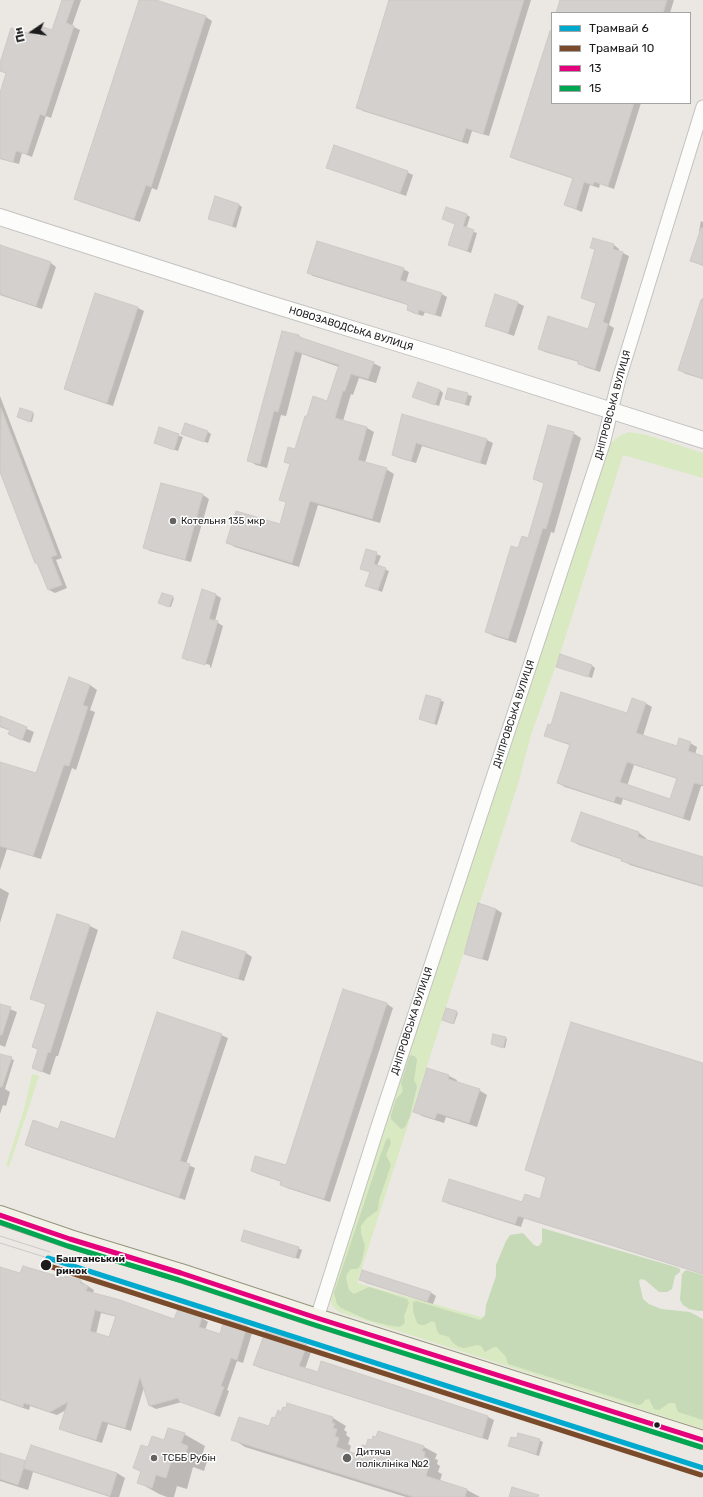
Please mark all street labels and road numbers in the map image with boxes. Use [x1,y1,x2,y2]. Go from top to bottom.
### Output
street label: НОВОЗАВОДСЬКА ВУЛИЦЯ [287,304,415,354]
street label: ДНІПРОВСЬКА ВУЛИЦЯ [593,349,633,461]
street label: ДНІПРОВСЬКА ВУЛИЦЯ [491,658,537,770]
street label: ДНІПРОВСЬКА ВУЛИЦЯ [389,965,435,1077]

